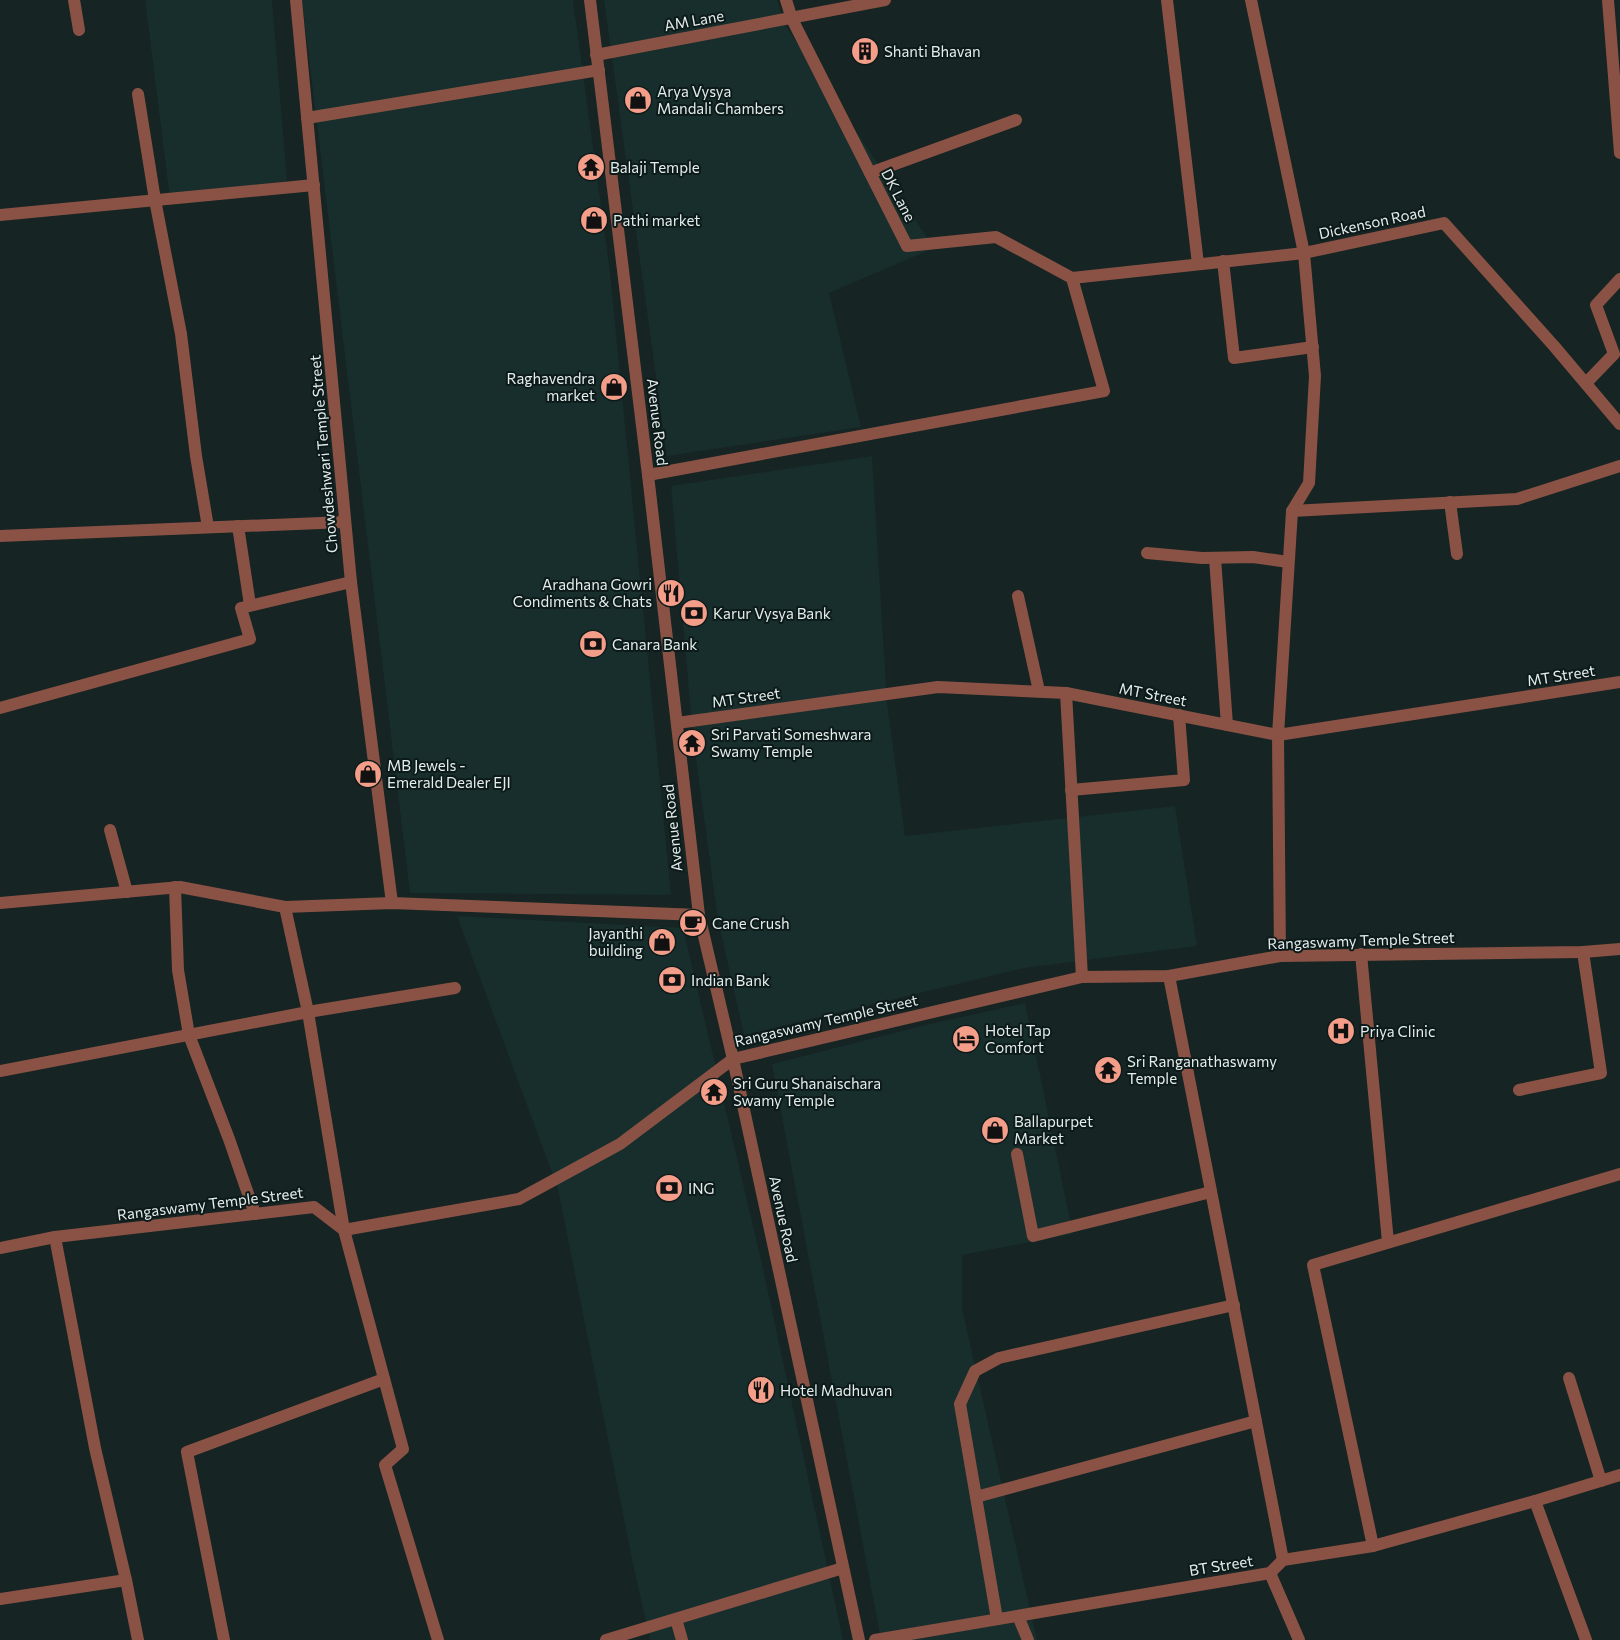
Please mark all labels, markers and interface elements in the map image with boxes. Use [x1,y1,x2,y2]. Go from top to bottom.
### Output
street label: AM Lane [663,6,725,34]
building icon: Shanti Bhavan [850,36,880,66]
place label: Shanti Bhavan [884,42,981,60]
place label: Arya Vysya Mandali Chambers [657,82,784,117]
shop icon: Arya Vysya Mandali Chambers [623,85,653,115]
temple icon: Balaji Temple [576,152,606,182]
place label: Balaji Temple [610,158,700,176]
street label: DK Lane [878,166,920,225]
street label: Dickenson Road [1317,202,1427,242]
shop icon: Pathi market [579,205,609,235]
place label: Pathi market [613,211,700,229]
street label: Chowdeshwari Temple Street [305,354,341,554]
place label: Raghavendra market [506,369,595,404]
shop icon: Raghavendra market [599,372,629,402]
street label: Avenue Road [644,377,672,467]
place label: Aradhana Gowri Condiments & Chats [513,575,652,610]
restaurant icon: Aradhana Gowri Condiments & Chats [656,578,686,608]
bank icon: Karur Vysya Bank [679,598,709,628]
place label: Karur Vysya Bank [713,604,831,622]
bank icon: Canara Bank [578,629,608,659]
place label: Canara Bank [612,635,697,653]
street label: MT Street [1526,661,1596,689]
street label: MT Street [1118,679,1188,709]
street label: MT Street [711,683,781,711]
place label: Sri Parvati Someshwara Swamy Temple [711,725,871,760]
temple icon: Sri Parvati Someshwara Swamy Temple [677,728,707,758]
place label: MB Jewels - Emerald Dealer EJI [387,756,511,791]
shop icon: MB Jewels - Emerald Dealer EJI [353,759,383,789]
street label: Avenue Road [658,783,686,873]
cafe icon: Cane Crush [678,908,708,938]
place label: Cane Crush [712,914,790,932]
place label: Jayanthi building [588,924,643,959]
shop icon: Jayanthi building [647,927,677,957]
street label: Rangaswamy Temple Street [1267,928,1455,952]
bank icon: Indian Bank [657,965,687,995]
place label: Indian Bank [691,971,770,989]
street label: Rangaswamy Temple Street [733,990,919,1050]
hospital icon: Priya Clinic [1326,1016,1356,1046]
place label: Hotel Tap Comfort [985,1021,1051,1056]
place label: Priya Clinic [1360,1022,1435,1040]
hotel icon: Hotel Tap Comfort [951,1024,981,1054]
place label: Sri Ranganathaswamy Temple [1127,1052,1277,1087]
temple icon: Sri Ranganathaswamy Temple [1093,1055,1123,1085]
place label: Sri Guru Shanaischara Swamy Temple [733,1074,881,1109]
temple icon: Sri Guru Shanaischara Swamy Temple [699,1077,729,1107]
place label: Ballapurpet Market [1014,1112,1093,1147]
shop icon: Ballapurpet Market [980,1115,1010,1145]
bank icon: ING [654,1173,684,1203]
street label: Avenue Road [766,1174,802,1264]
place label: ING [688,1179,715,1197]
street label: Rangaswamy Temple Street [116,1183,304,1223]
restaurant icon: Hotel Madhuvan [746,1375,776,1405]
place label: Hotel Madhuvan [780,1381,892,1399]
street label: BT Street [1188,1551,1254,1579]

